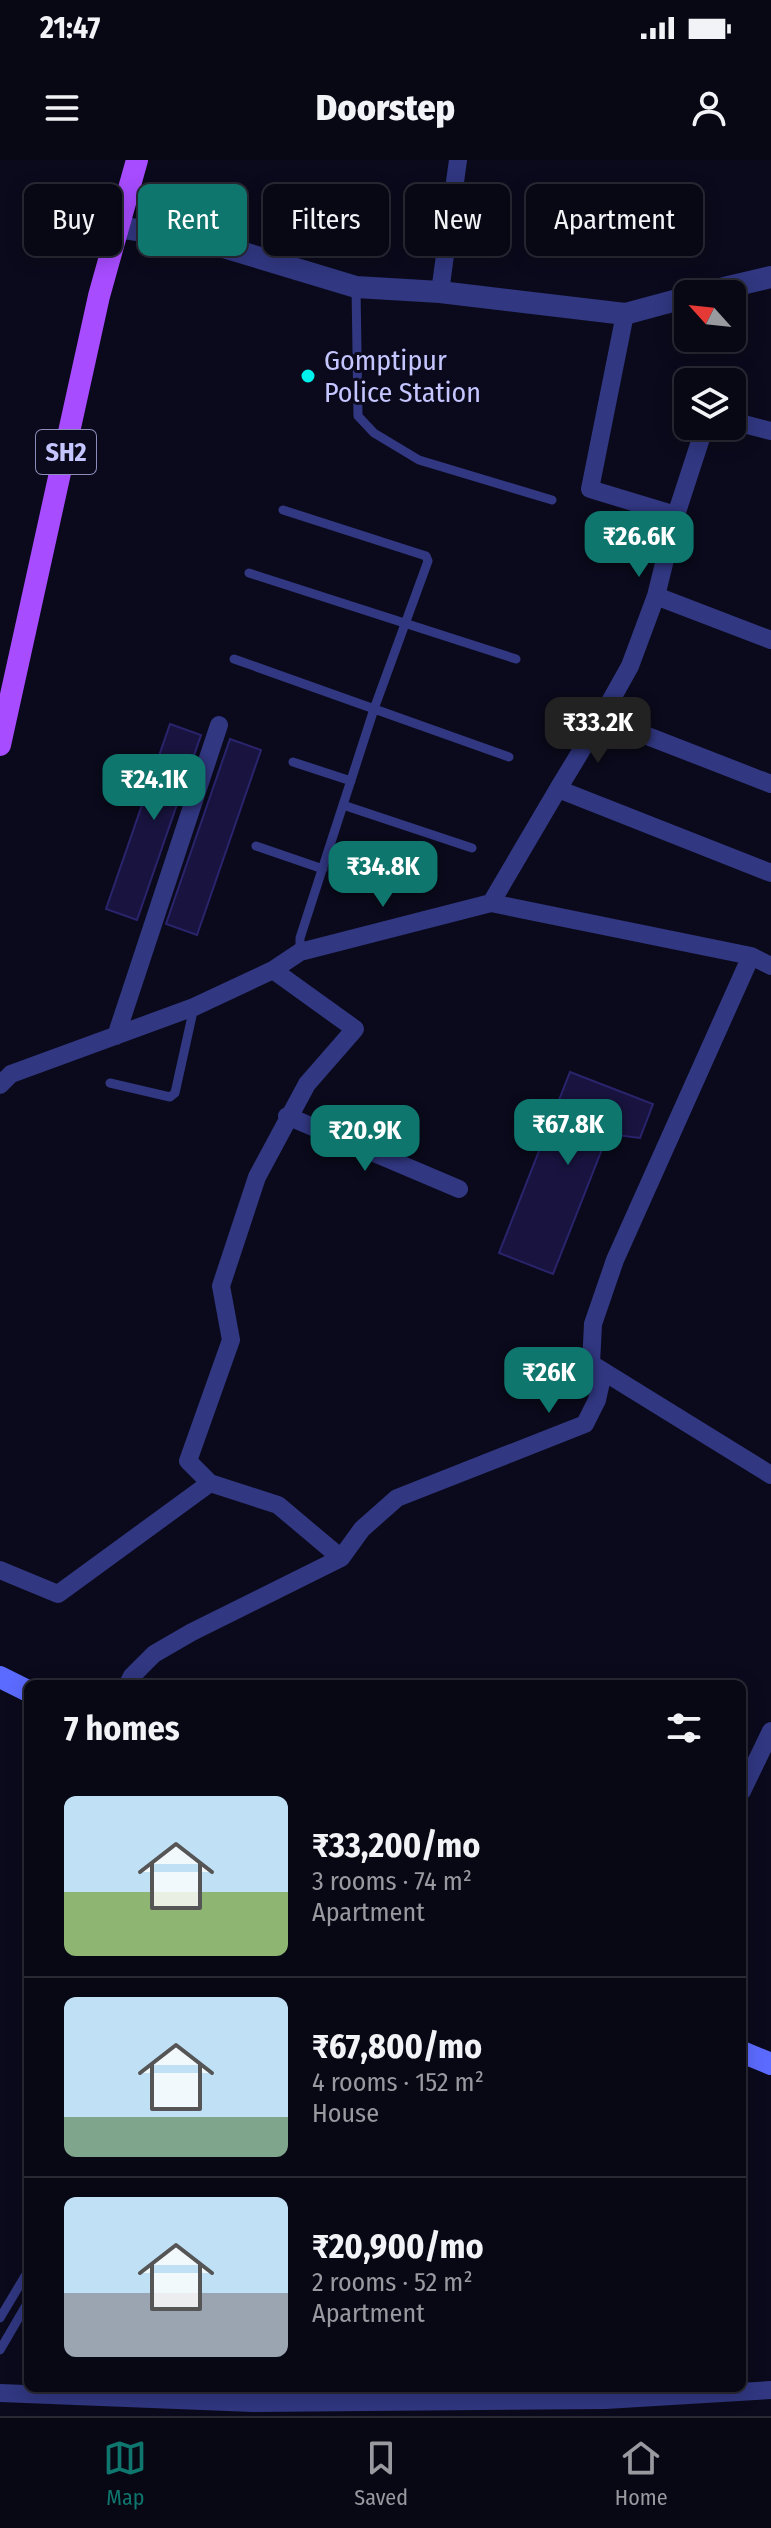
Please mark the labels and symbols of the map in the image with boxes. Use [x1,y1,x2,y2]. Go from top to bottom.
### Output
north arrow [674,280,746,352]
place label: Gomptipur Police Station [324,344,481,409]
marker: Gomptipur Police Station [299,367,317,385]
road number: SH2 [36,430,96,474]
pin: ₹26.6K [574,511,704,579]
pin: ₹33.2K [533,697,663,765]
pin: ₹24.1K [89,754,219,822]
pin: ₹34.8K [318,841,448,909]
pin: ₹67.8K [503,1099,633,1167]
pin: ₹20.9K [300,1105,430,1173]
pin: ₹26K [502,1347,596,1415]

